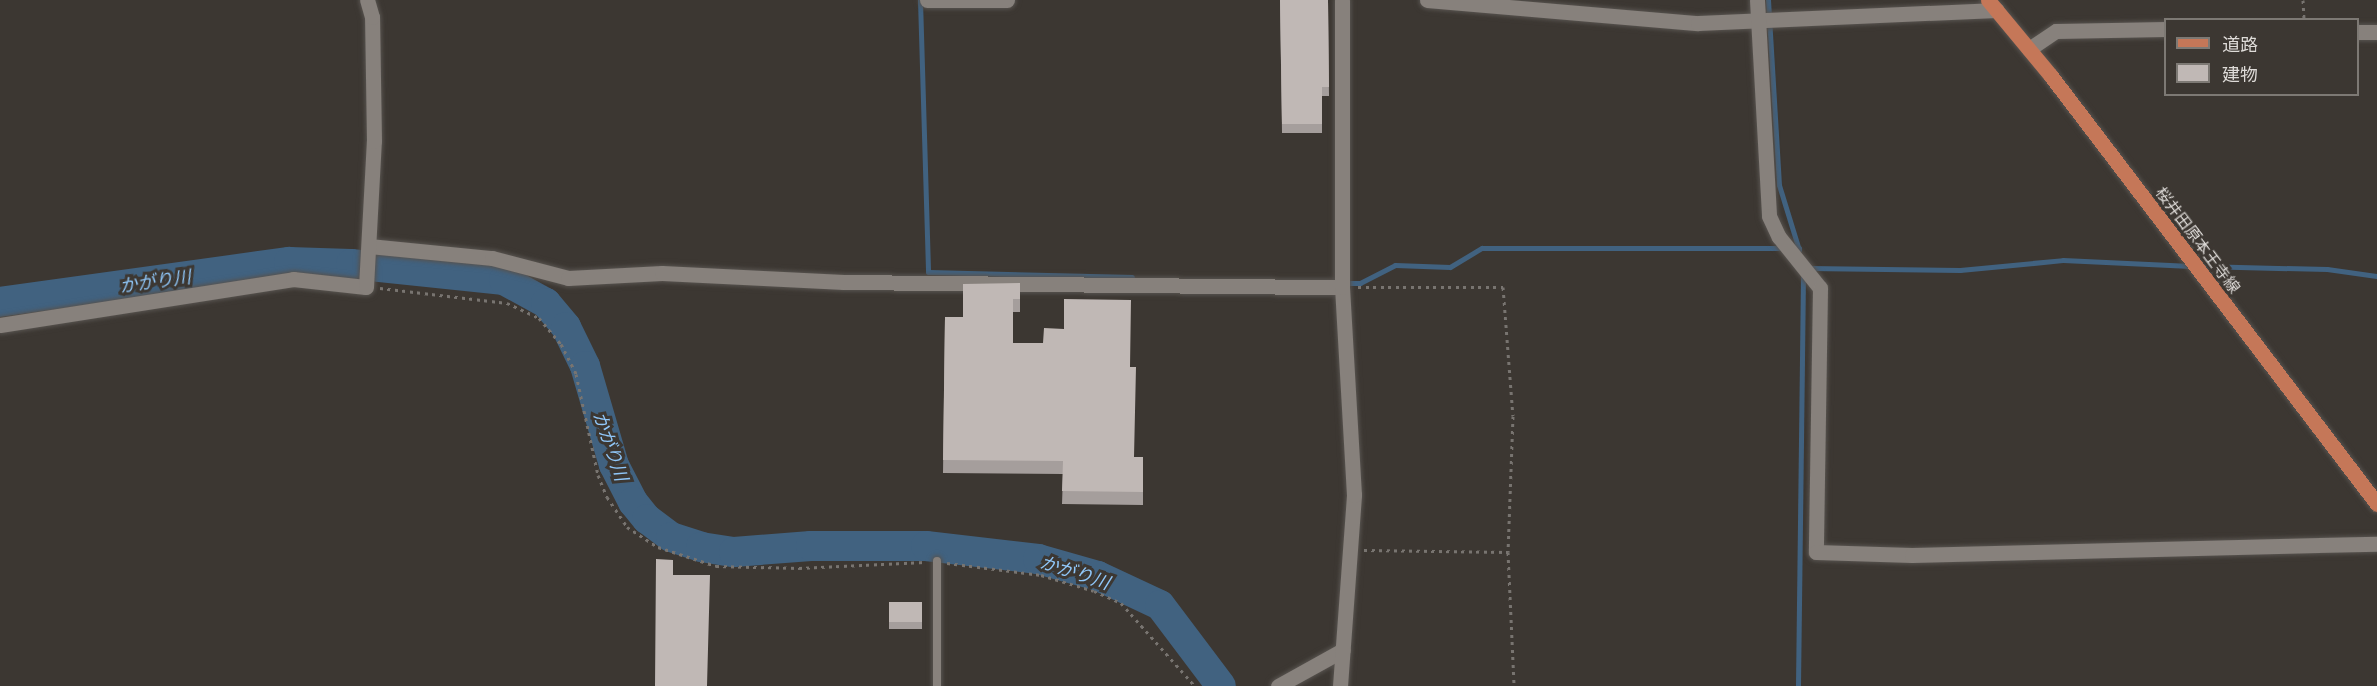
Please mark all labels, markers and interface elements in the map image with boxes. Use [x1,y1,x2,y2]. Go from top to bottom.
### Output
legend [2164,18,2359,96]
text: 道路 [2222,33,2258,55]
text: 建物 [2222,63,2258,85]
street label: 桜井田原本王寺線 [2152,183,2244,297]
water label: かがり川 [118,265,192,297]
water label: かがり川 [589,408,633,484]
water label: かがり川 [1037,551,1113,593]

